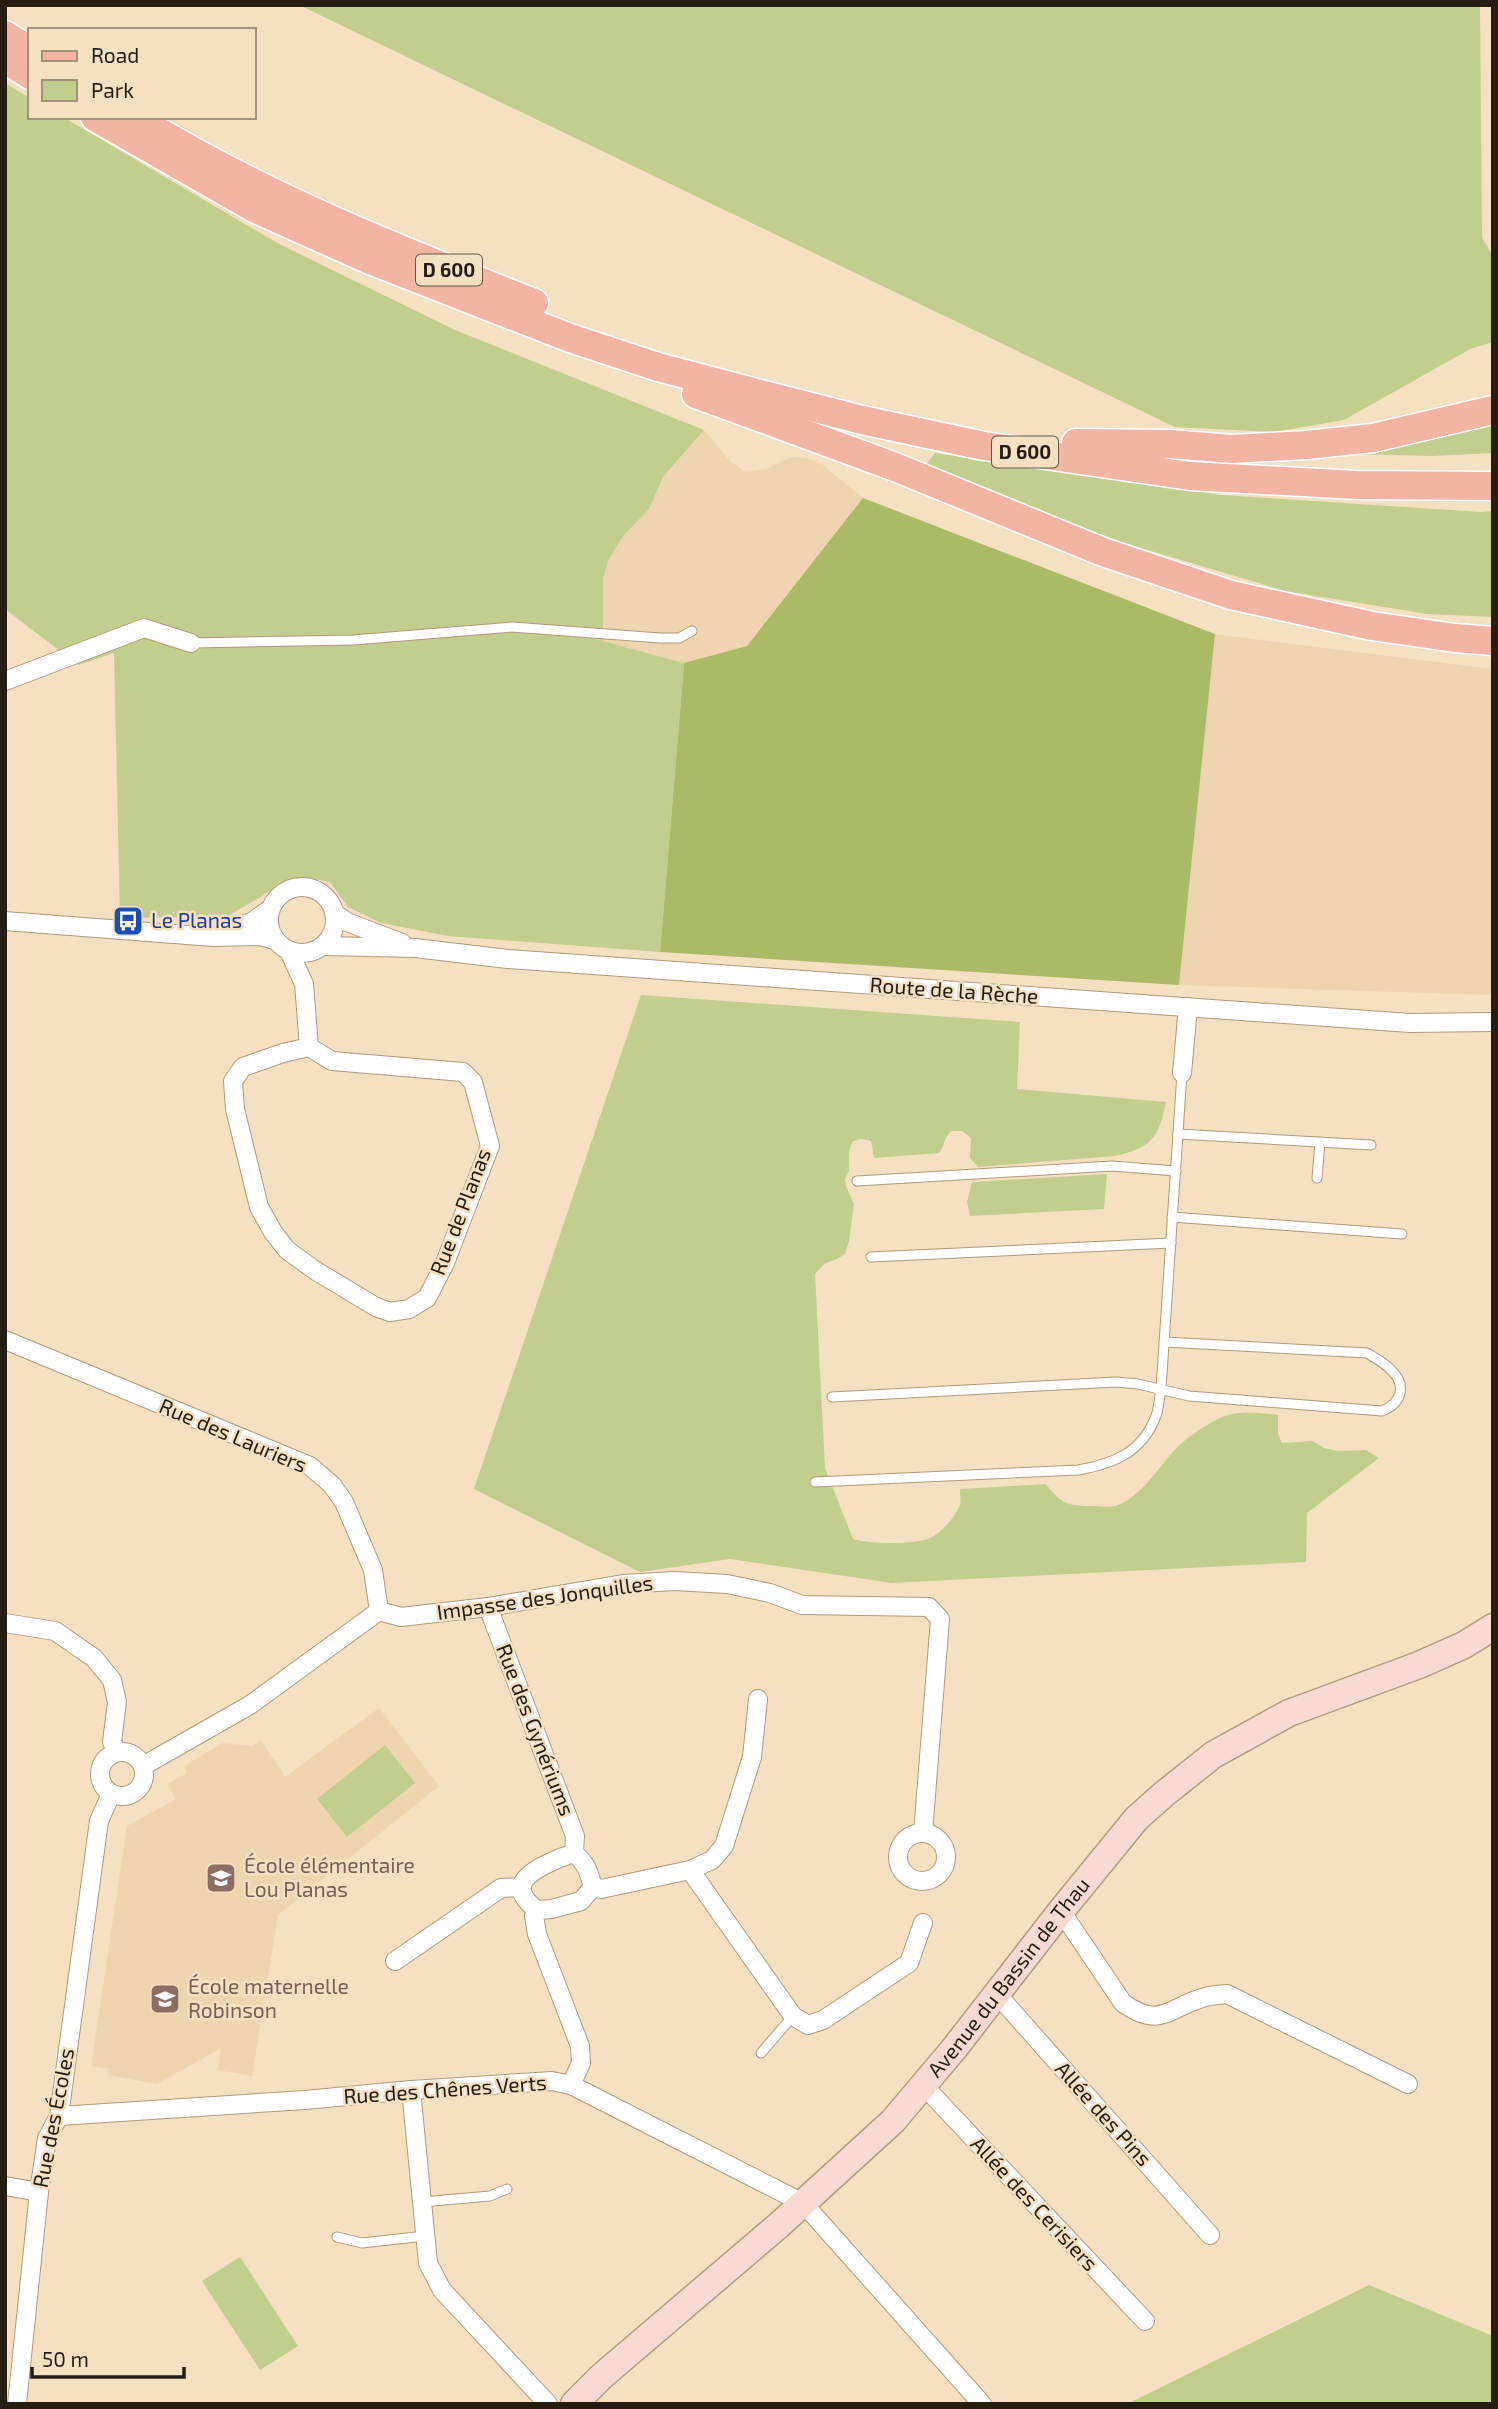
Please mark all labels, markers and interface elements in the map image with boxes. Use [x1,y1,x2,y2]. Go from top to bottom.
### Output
legend [28,28,256,119]
text: Road [91,42,139,67]
text: Park [91,77,134,102]
road number: D 600 [416,254,482,286]
road number: D 600 [992,436,1058,467]
bus stop icon: Le Planas [111,904,145,938]
place label: Le Planas [151,907,242,932]
street label: Route de la Rèche [869,971,1039,1008]
street label: Rue de Planas [424,1145,495,1278]
street label: Rue des Lauriers [156,1392,311,1477]
street label: Impasse des Jonquilles [435,1569,654,1624]
street label: Rue des Gynériums [492,1640,581,1819]
place label: École élémentaire Lou Planas [244,1852,415,1901]
school or university icon: École élémentaire Lou Planas [204,1861,238,1895]
street label: Avenue du Bassin de Thau [922,1872,1094,2082]
place label: École maternelle Robinson [188,1973,349,2022]
school or university icon: École maternelle Robinson [148,1982,182,2016]
street label: Rue des Écoles [27,2046,78,2190]
street label: Allée des Pins [1051,2056,1158,2170]
street label: Rue des Chênes Verts [342,2069,547,2108]
street label: Allée des Cerisiers [966,2131,1104,2275]
scale bar [32,2336,184,2380]
text: 50 m [42,2346,89,2371]

